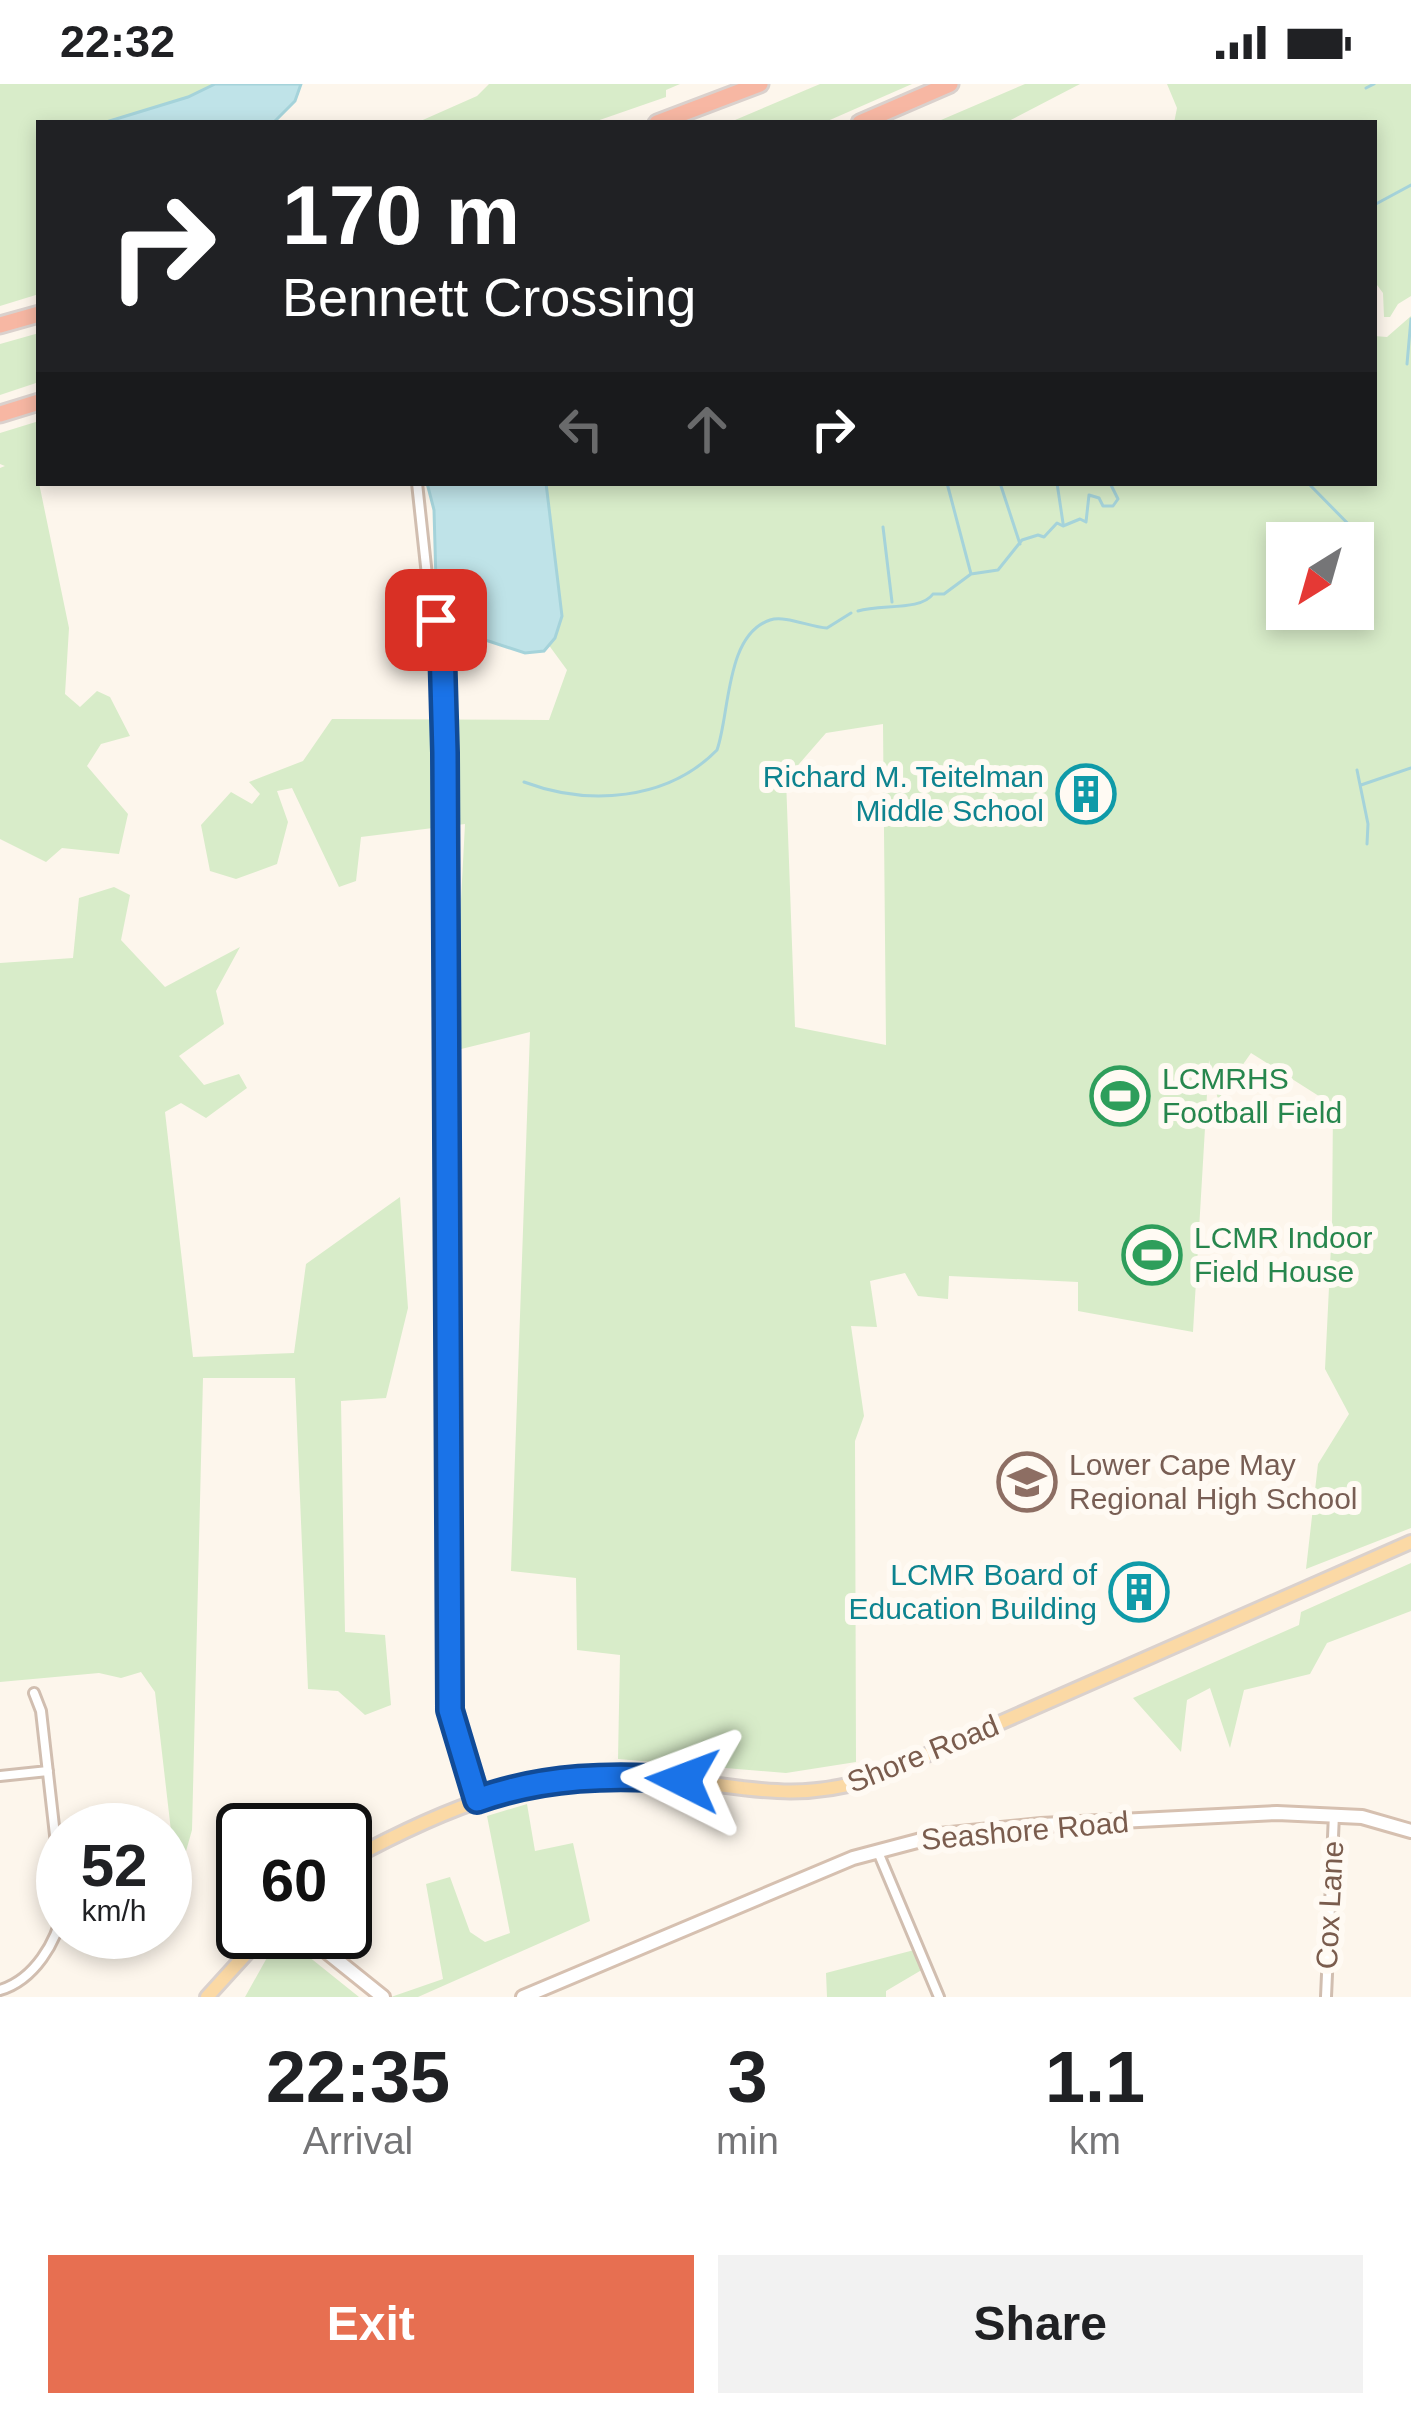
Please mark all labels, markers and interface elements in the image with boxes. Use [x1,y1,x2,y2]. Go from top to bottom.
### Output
text: 22:32 [60,16,175,67]
icon: right [84,168,240,324]
text: 170 m [282,168,520,262]
text: Bennett Crossing [282,267,696,327]
icon: left [548,396,614,462]
icon: ahead [674,396,740,462]
icon: right [800,396,866,462]
north arrow [1266,522,1374,630]
map controls [1266,522,1374,630]
pin [385,569,487,671]
icon: arrive [403,587,469,653]
place label: Richard M. Teitelman Middle School [763,760,1044,827]
building icon: Richard M. Teitelman Middle School [1055,763,1117,825]
place label: LCMRHS Football Field [1162,1062,1342,1129]
sports icon: LCMRHS Football Field [1089,1065,1151,1127]
place label: LCMR Indoor Field House [1194,1221,1372,1288]
sports icon: LCMR Indoor Field House [1121,1224,1183,1286]
place label: Lower Cape May Regional High School [1069,1448,1358,1515]
school or university icon: Lower Cape May Regional High School [996,1451,1058,1513]
place label: LCMR Board of Education Building [848,1558,1098,1625]
building icon: LCMR Board of Education Building [1108,1561,1170,1623]
street label: Shore Road [842,1708,1003,1799]
position arrow [620,1717,746,1843]
speed limit sign: 60 [216,1803,372,1959]
street label: Seashore Road [920,1805,1130,1856]
text: 52 [81,1832,147,1899]
street label: Cox Lane [1310,1840,1349,1970]
text: km/h [81,1894,147,1927]
text: 22:35 [266,2037,450,2117]
text: 3 [727,2037,768,2117]
text: 1.1 [1045,2037,1145,2117]
text: Arrival [303,2119,413,2162]
text: min [716,2119,779,2162]
text: km [1069,2119,1121,2162]
button: Exit [48,2255,694,2393]
button: Share [718,2255,1363,2393]

